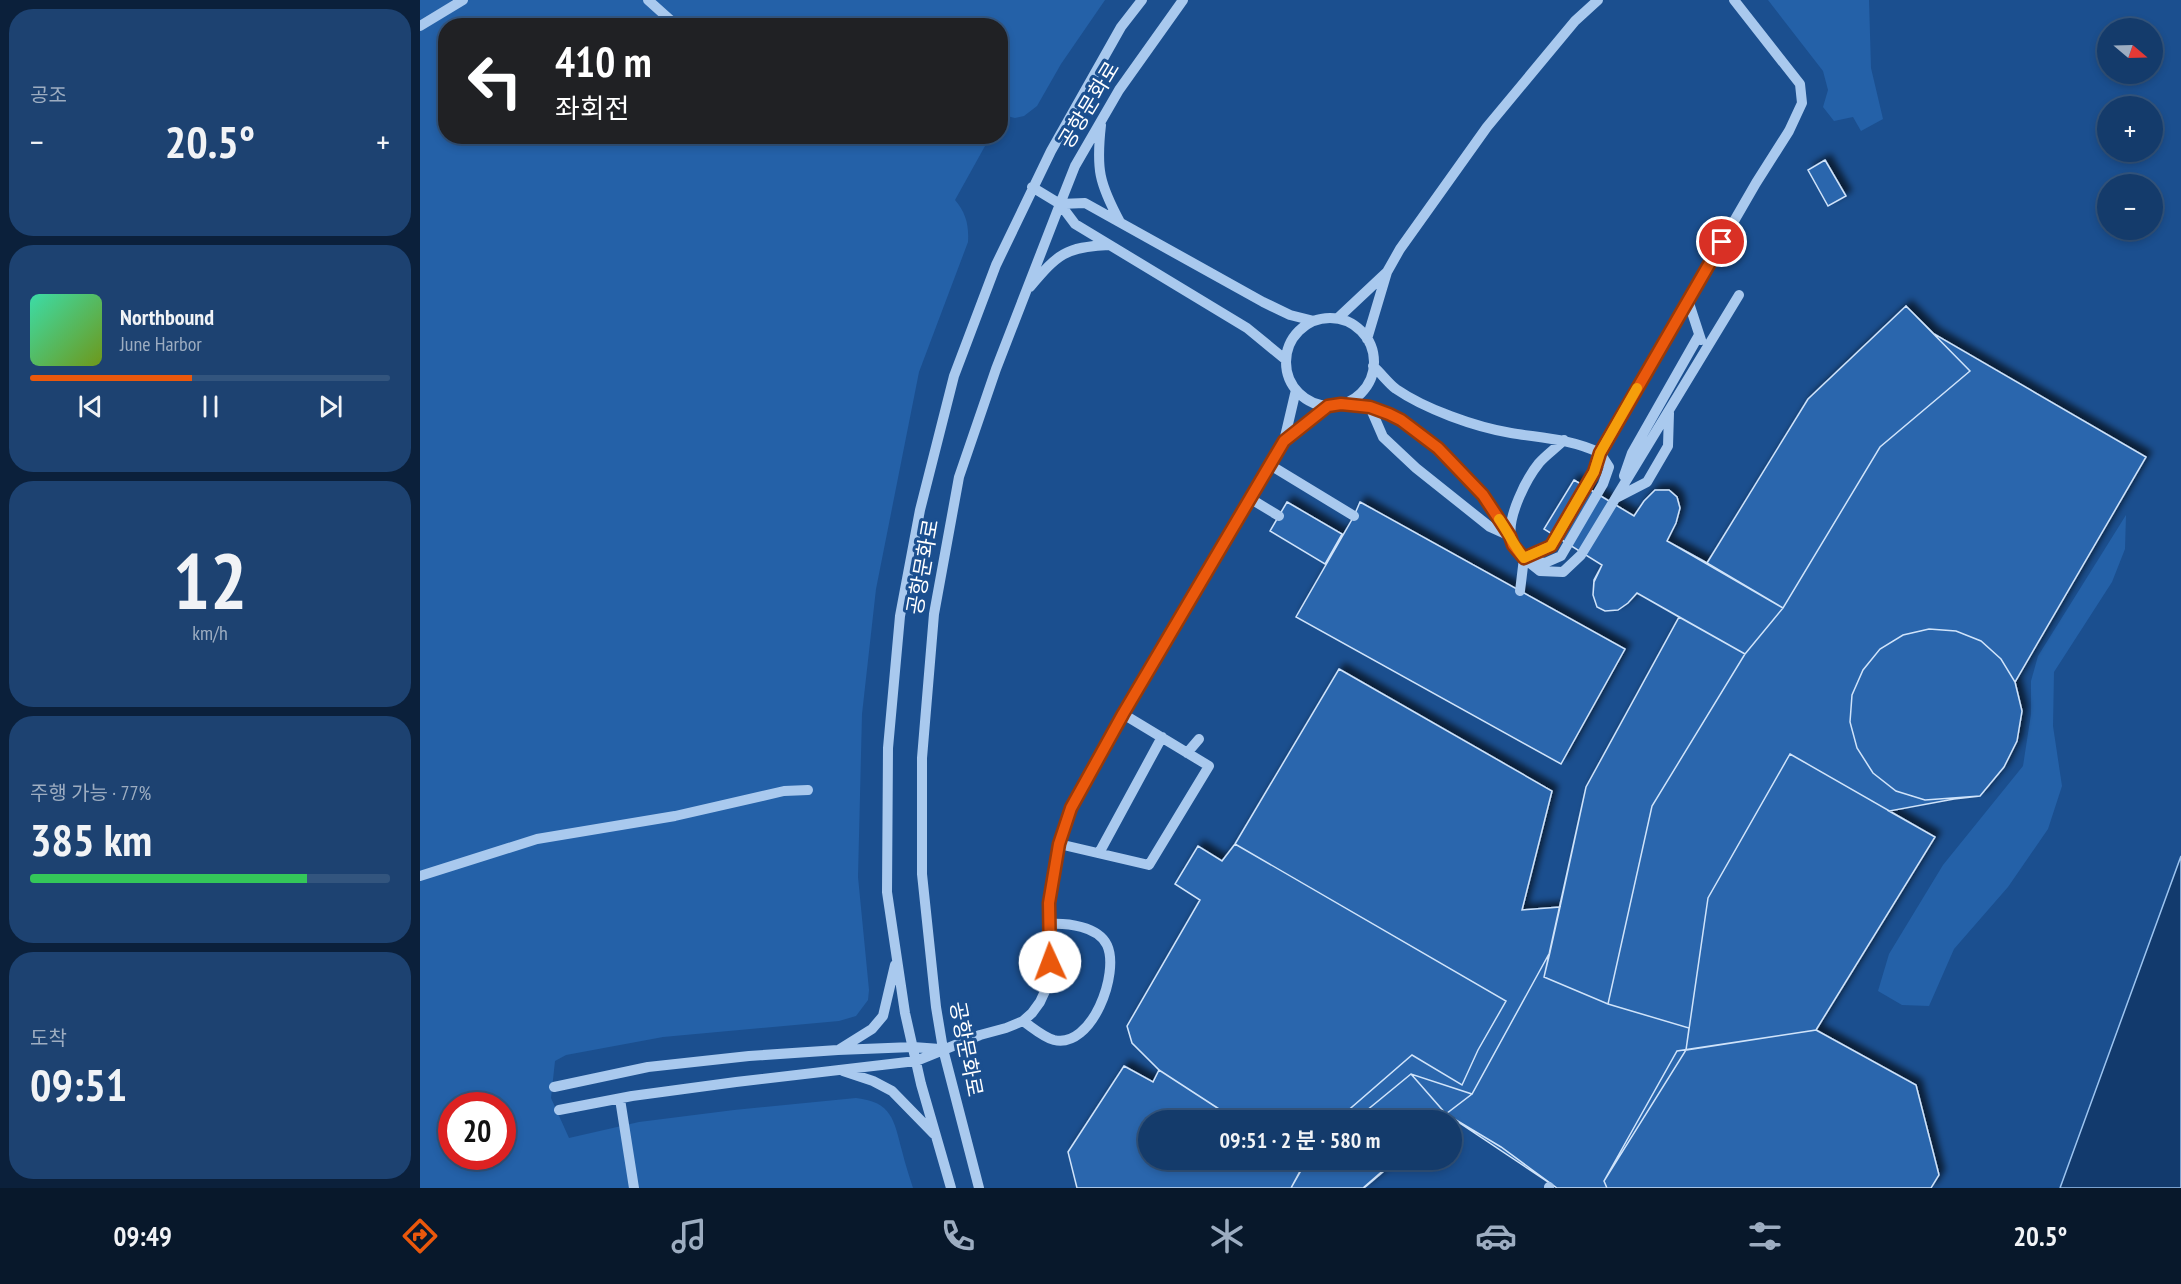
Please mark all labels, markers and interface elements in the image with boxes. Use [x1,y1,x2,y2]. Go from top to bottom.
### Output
north arrow [2097,18,2163,84]
map controls [2097,18,2163,240]
text: 410 m [555,34,652,89]
icon: left [456,42,534,120]
street label: 공항문화로 [1052,56,1125,153]
text: 공조 [30,82,67,108]
text: 좌회전 [555,91,630,125]
button: + [2097,96,2163,162]
text: 20.5° [165,112,255,170]
text: − [30,120,44,163]
text: + [376,120,390,163]
button: − [2097,174,2163,240]
pin [1696,216,1747,267]
icon: arrive [1705,225,1738,258]
text: Northbound [120,303,214,331]
text: June Harbor [120,331,202,357]
icon: previous [74,390,107,423]
icon: pause [194,390,227,423]
icon: next [314,390,347,423]
street label: 공항문화로 [901,517,944,617]
text: 12 [173,530,247,631]
text: km/h [192,620,228,646]
text: 주행 가능 · 77% [30,780,151,806]
text: 385 km [30,810,152,868]
position arrow [1018,930,1082,994]
street label: 공항문화로 [944,999,989,1099]
text: 도착 [30,1025,67,1051]
text: 09:51 [30,1055,127,1113]
speed limit sign: 20 [438,1092,516,1170]
text: 09:51 · 2 분 · 580 m [1220,1126,1380,1154]
icon: directions [399,1215,441,1257]
icon: music [668,1215,710,1257]
icon: phone [937,1215,979,1257]
icon: climate [1206,1215,1248,1257]
icon: car [1475,1215,1517,1257]
icon: filters [1744,1215,1786,1257]
text: 09:49 [114,1219,172,1253]
text: 20.5° [2013,1219,2067,1253]

